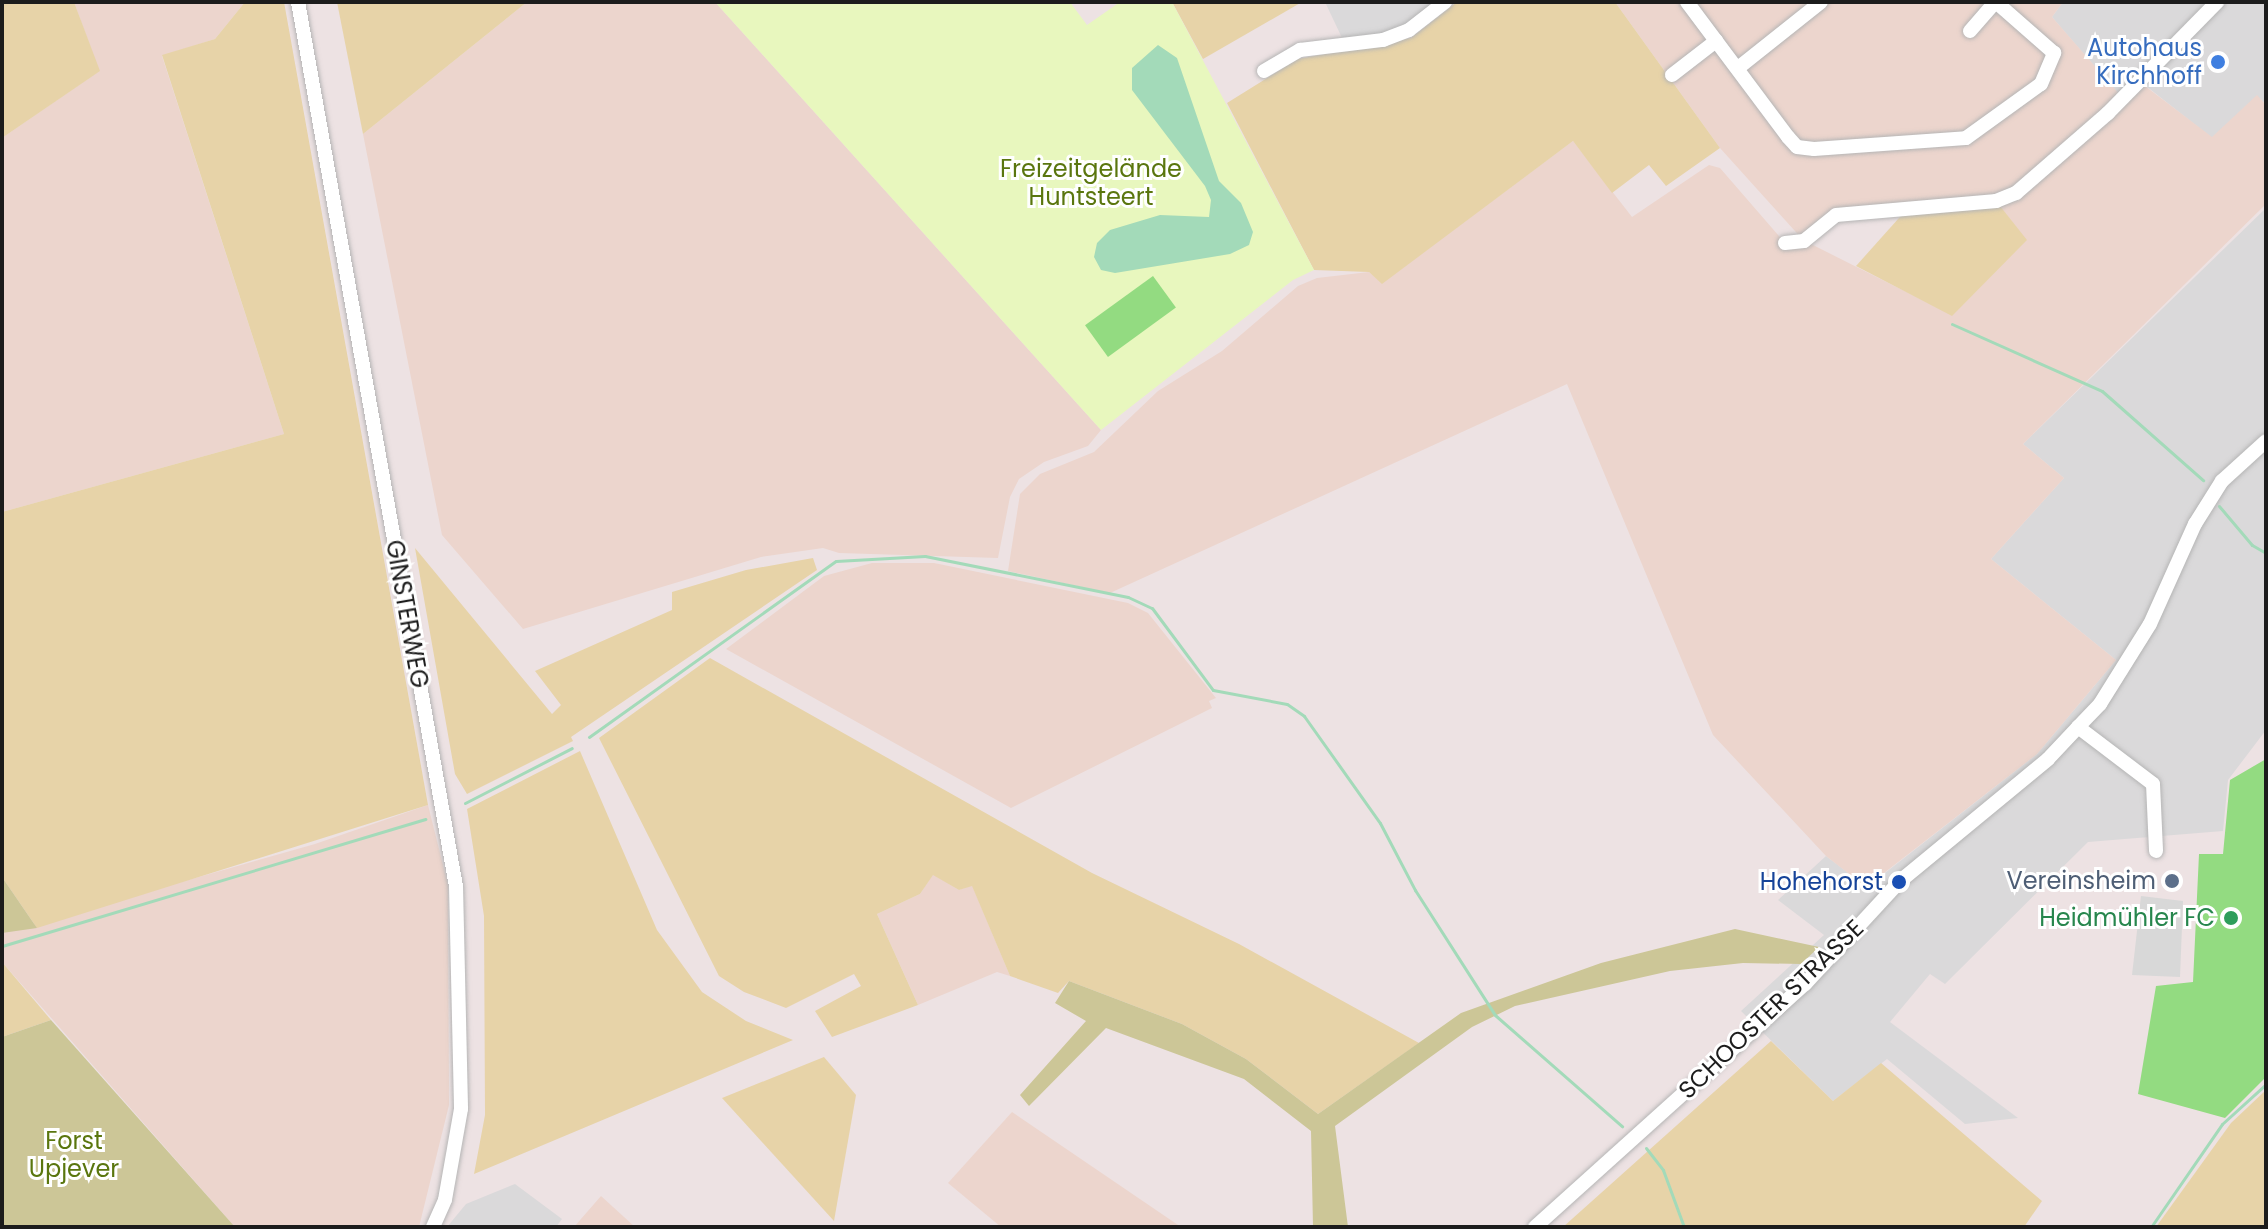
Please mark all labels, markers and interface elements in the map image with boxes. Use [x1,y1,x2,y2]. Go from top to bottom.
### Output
place label: Autohaus Kirchhoff [2087,34,2202,90]
marker: Autohaus Kirchhoff [2209,53,2227,71]
park label: Freizeitgelände Huntsteert [1000,155,1182,211]
street label: GINSTERWEG [380,538,434,690]
place label: Vereinsheim [2006,867,2156,895]
place label: Hohehorst [1760,868,1883,896]
marker: Vereinsheim [2163,872,2181,890]
marker: Hohehorst [1890,873,1908,891]
place label: Heidmühler FC [2039,904,2215,932]
marker: Heidmühler FC [2222,909,2240,927]
street label: SCHOOSTER STRASSE [1673,913,1869,1105]
park label: Forst Upjever [29,1127,119,1183]

